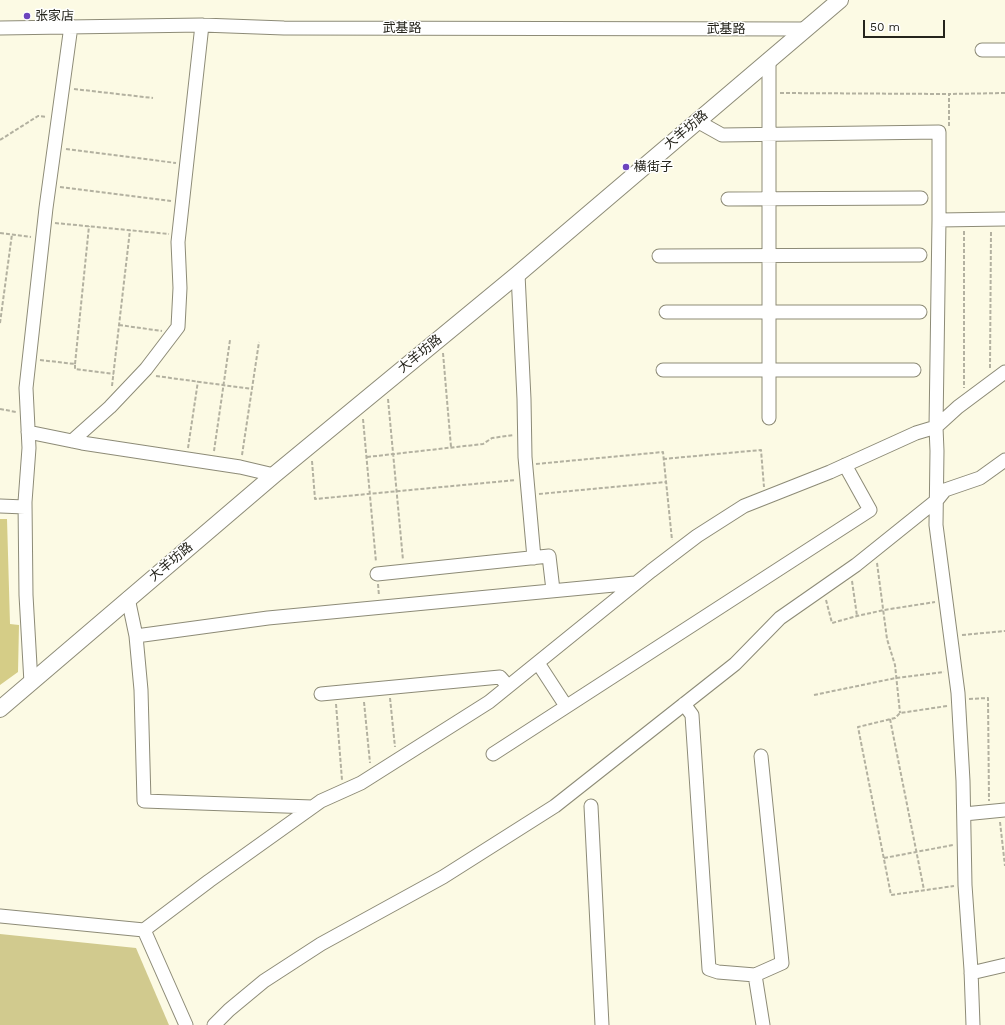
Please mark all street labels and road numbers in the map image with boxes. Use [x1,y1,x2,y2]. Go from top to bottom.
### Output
street label: 武基路 [383,20,421,36]
street label: 武基路 [707,21,745,37]
street label: 大羊坊路 [661,107,711,153]
street label: 大羊坊路 [395,332,445,376]
street label: 大羊坊路 [146,539,196,585]

